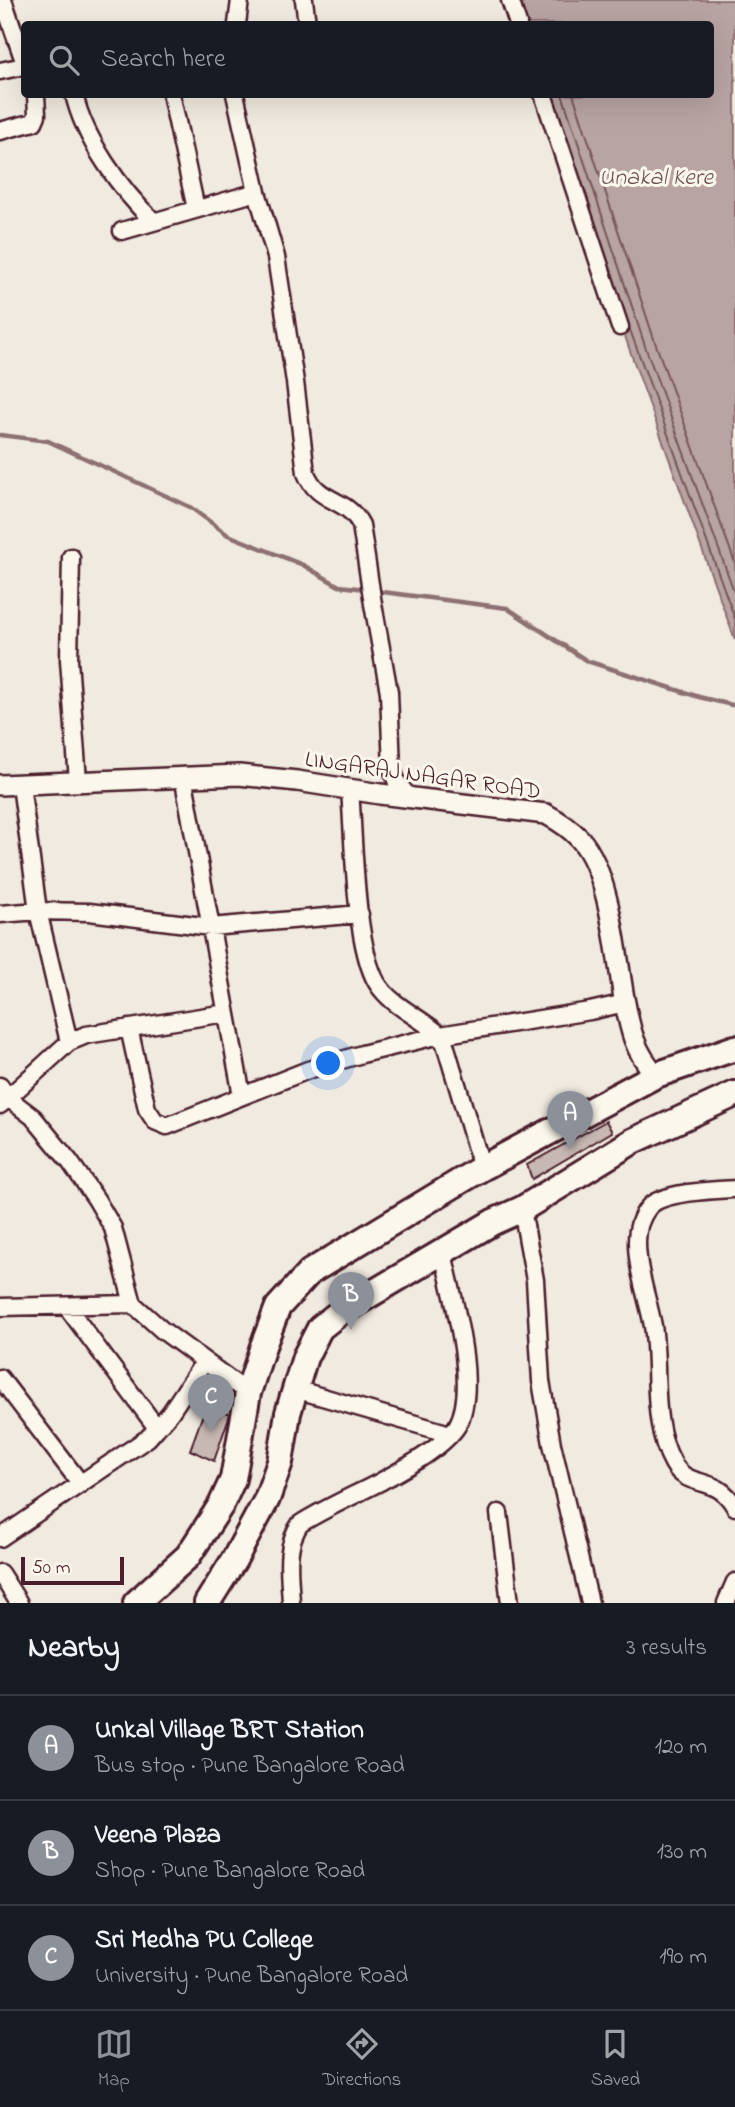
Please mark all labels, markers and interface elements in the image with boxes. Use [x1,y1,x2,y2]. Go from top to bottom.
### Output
search box [21,21,714,98]
icon: search [45,41,83,79]
text: Search here [101,41,226,79]
water label: Unakal Kere [599,161,714,196]
street label: LINGARAJ NAGAR ROAD [303,744,543,809]
your location [311,1046,345,1080]
pin: A [547,1091,593,1149]
pin: B [328,1272,374,1330]
pin: C [188,1374,234,1432]
scale bar [21,1554,124,1586]
text: 50 m [32,1555,71,1582]
text: Nearby [28,1627,120,1671]
text: 3 results [626,1632,707,1665]
text: Unkal Village BRT Station [95,1712,364,1750]
text: A [44,1731,58,1764]
text: 120 m [655,1731,707,1764]
text: Bus stop · Pune Bangalore Road [95,1750,405,1783]
text: Veena Plaza [95,1817,221,1855]
text: B [43,1836,59,1869]
text: 130 m [657,1836,707,1869]
text: Shop · Pune Bangalore Road [95,1855,365,1888]
text: Sri Medha PU College [95,1922,313,1960]
text: C [45,1941,57,1974]
text: 190 m [659,1941,707,1974]
text: University · Pune Bangalore Road [95,1960,408,1993]
tab: Map [95,2025,133,2094]
tab: Directions [322,2025,401,2094]
tab: Saved [591,2025,640,2094]

